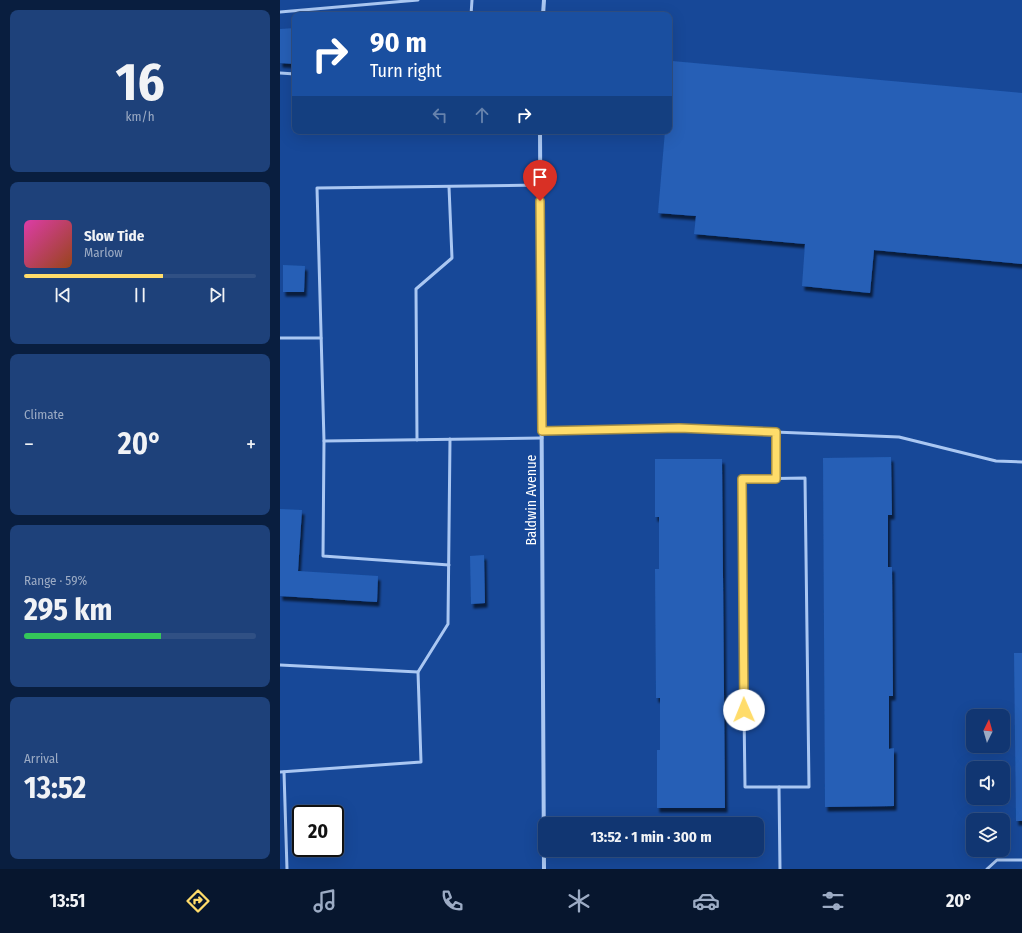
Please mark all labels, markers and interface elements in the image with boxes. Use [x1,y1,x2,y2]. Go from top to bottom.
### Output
text: 90 m [370,26,427,59]
icon: right [304,28,356,80]
text: 16 [115,51,165,114]
text: Turn right [370,60,442,82]
icon: left [429,104,451,126]
icon: ahead [471,104,493,126]
icon: right [513,104,535,126]
text: km/h [126,109,155,124]
pin [523,160,557,201]
icon: arrive [529,166,551,188]
text: Slow Tide [84,227,144,245]
text: Marlow [84,245,123,260]
icon: previous [52,284,74,306]
icon: pause [129,284,151,306]
icon: next [206,284,228,306]
text: Climate [24,407,64,422]
text: 20° [118,426,162,462]
text: − [24,431,34,458]
text: + [246,431,256,458]
street label: Baldwin Avenue [523,454,540,545]
text: Range · 59% [24,573,87,588]
text: 295 km [24,592,112,628]
position arrow [723,689,765,731]
north arrow [966,709,1010,753]
map controls [966,709,1010,857]
text: Arrival [24,751,58,766]
button: sound [966,761,1010,805]
text: 13:52 [24,770,86,806]
speed limit sign: 20 [292,805,344,857]
button: layers [966,813,1010,857]
text: 13:52 · 1 min · 300 m [590,828,712,846]
icon: directions [184,887,212,915]
icon: music [311,887,339,915]
icon: phone [438,887,466,915]
icon: climate [565,887,593,915]
icon: car [692,887,720,915]
icon: filters [819,887,847,915]
text: 13:51 [49,890,85,912]
text: 20° [946,890,973,912]

